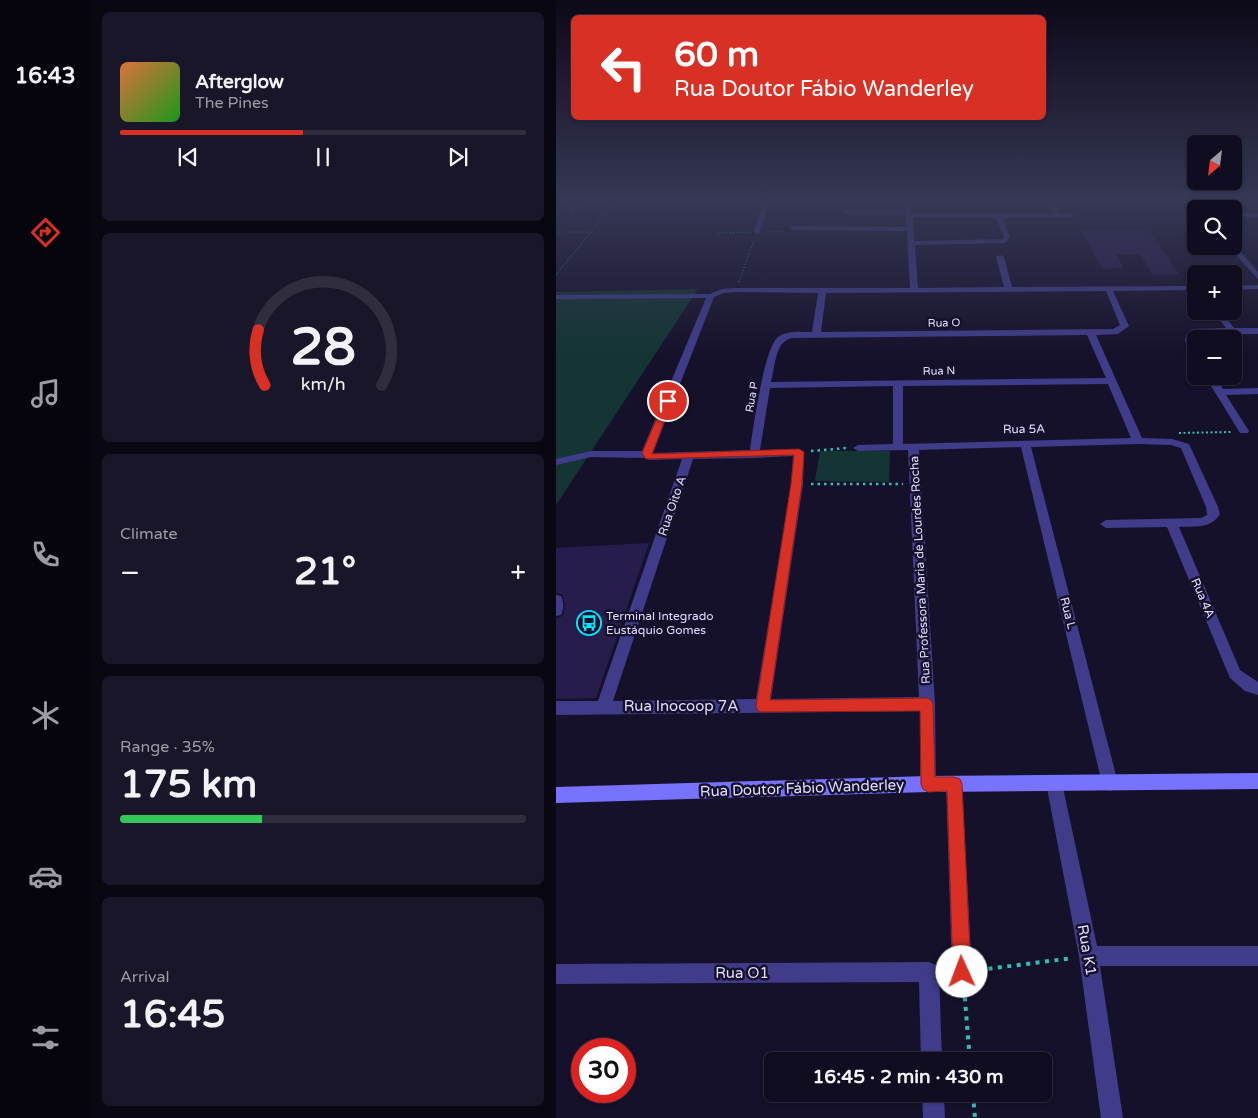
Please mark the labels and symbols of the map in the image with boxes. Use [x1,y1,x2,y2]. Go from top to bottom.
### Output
north arrow [1187,135,1242,190]
street label: Rua O [928,316,960,330]
street label: Rua N [923,364,955,378]
pin [647,380,689,422]
street label: Rua P [743,381,761,413]
street label: Rua 5A [1003,422,1045,436]
street label: Rua Professora Maria de Lourdes Rocha [907,456,933,684]
street label: Rua Oito A [655,474,689,538]
street label: Rua 4A [1188,576,1218,620]
street label: Rua L [1057,595,1079,631]
place label: Terminal Integrado Eustáquio Gomes [606,609,714,637]
bus stop icon: Terminal Integrado Eustáquio Gomes [576,610,602,636]
street label: Rua Inocoop 7A [624,697,738,715]
street label: Rua Doutor Fábio Wanderley [700,775,904,801]
street label: Rua K1 [1074,923,1100,977]
position arrow [935,945,987,997]
street label: Rua O1 [715,964,769,982]
speed limit sign: 30 [571,1038,636,1103]

